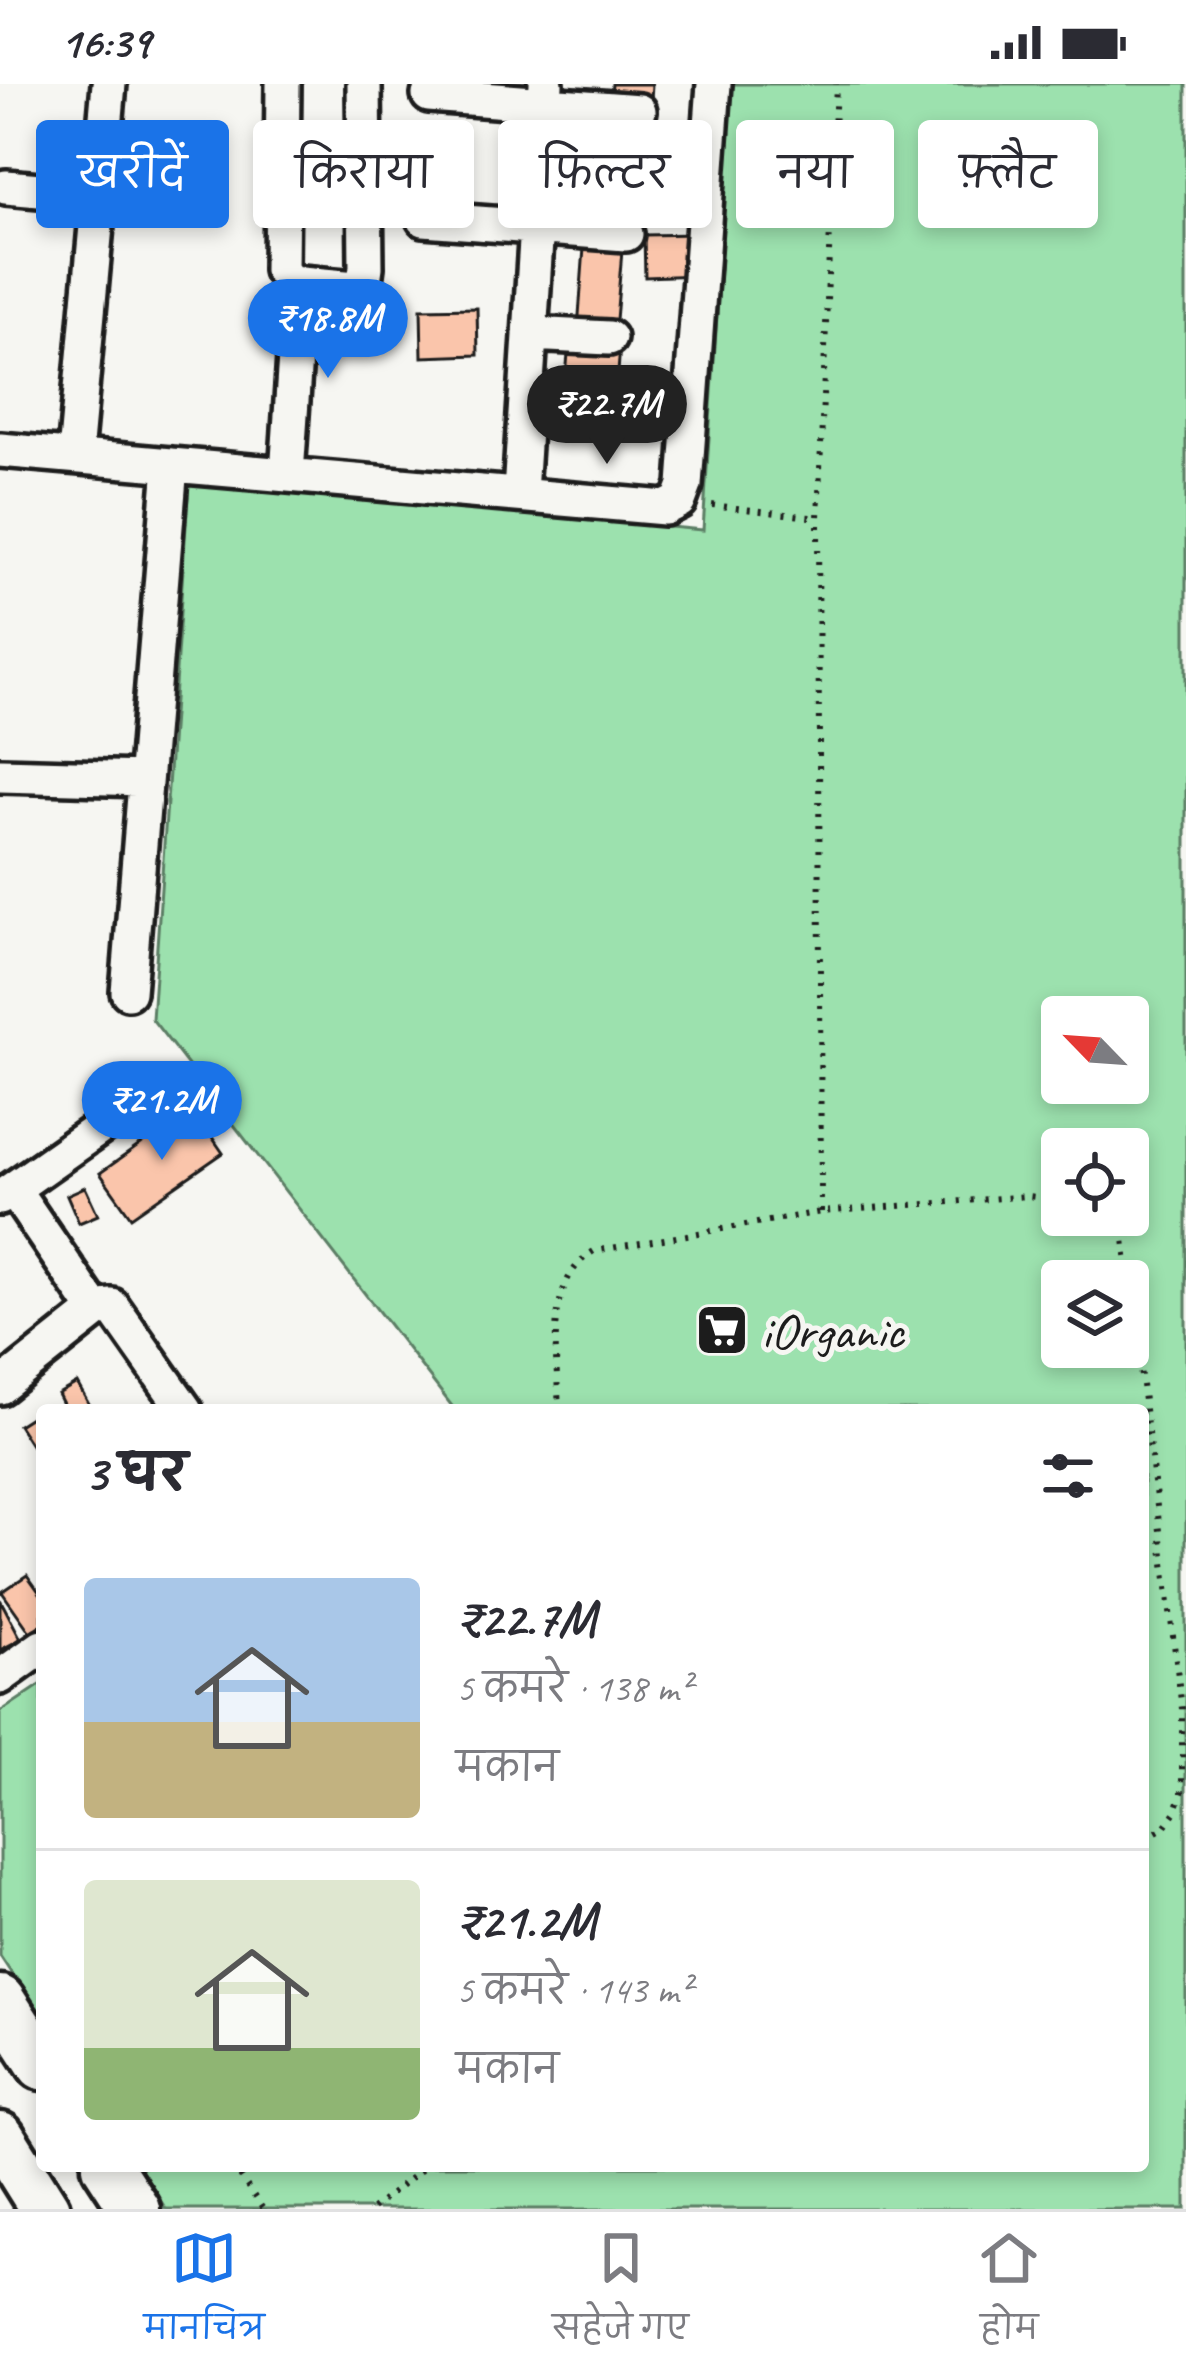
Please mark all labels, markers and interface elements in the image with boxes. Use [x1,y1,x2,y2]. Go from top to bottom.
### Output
text: 16:39 [60,14,150,71]
chip: खरीदें [36,120,229,228]
chip: किराया [253,120,474,228]
chip: फ़िल्टर [498,120,712,228]
chip: नया [736,120,894,228]
chip: फ़्लैट [918,120,1098,228]
pin: ₹18.8M [230,279,426,381]
text: ₹18.8M [275,293,381,342]
pin: ₹22.7M [509,365,705,467]
text: ₹22.7M [554,379,660,428]
north arrow [1041,996,1149,1104]
map controls [1041,996,1149,1368]
pin: ₹21.2M [64,1061,260,1163]
text: ₹21.2M [109,1075,215,1124]
button: locate [1041,1128,1149,1236]
button: layers [1041,1260,1149,1368]
place label: iOrganic [761,1299,906,1363]
supermarket icon: iOrganic [694,1302,750,1358]
text: 3 घर [84,1441,187,1505]
icon: filters [1035,1443,1101,1509]
text: ₹22.7M [456,1587,595,1651]
icon: home [180,1626,324,1770]
text: 5 कमरे · 138 m² [456,1664,691,1713]
text: मकान [456,1743,559,1792]
text: ₹21.2M [456,1889,595,1953]
icon: home [180,1928,324,2072]
text: 5 कमरे · 143 m² [456,1966,691,2015]
text: मकान [456,2045,559,2094]
tab: मानचित्र [144,2225,265,2364]
tab: सहेजे गए [552,2225,689,2364]
tab: होम [976,2225,1042,2364]

